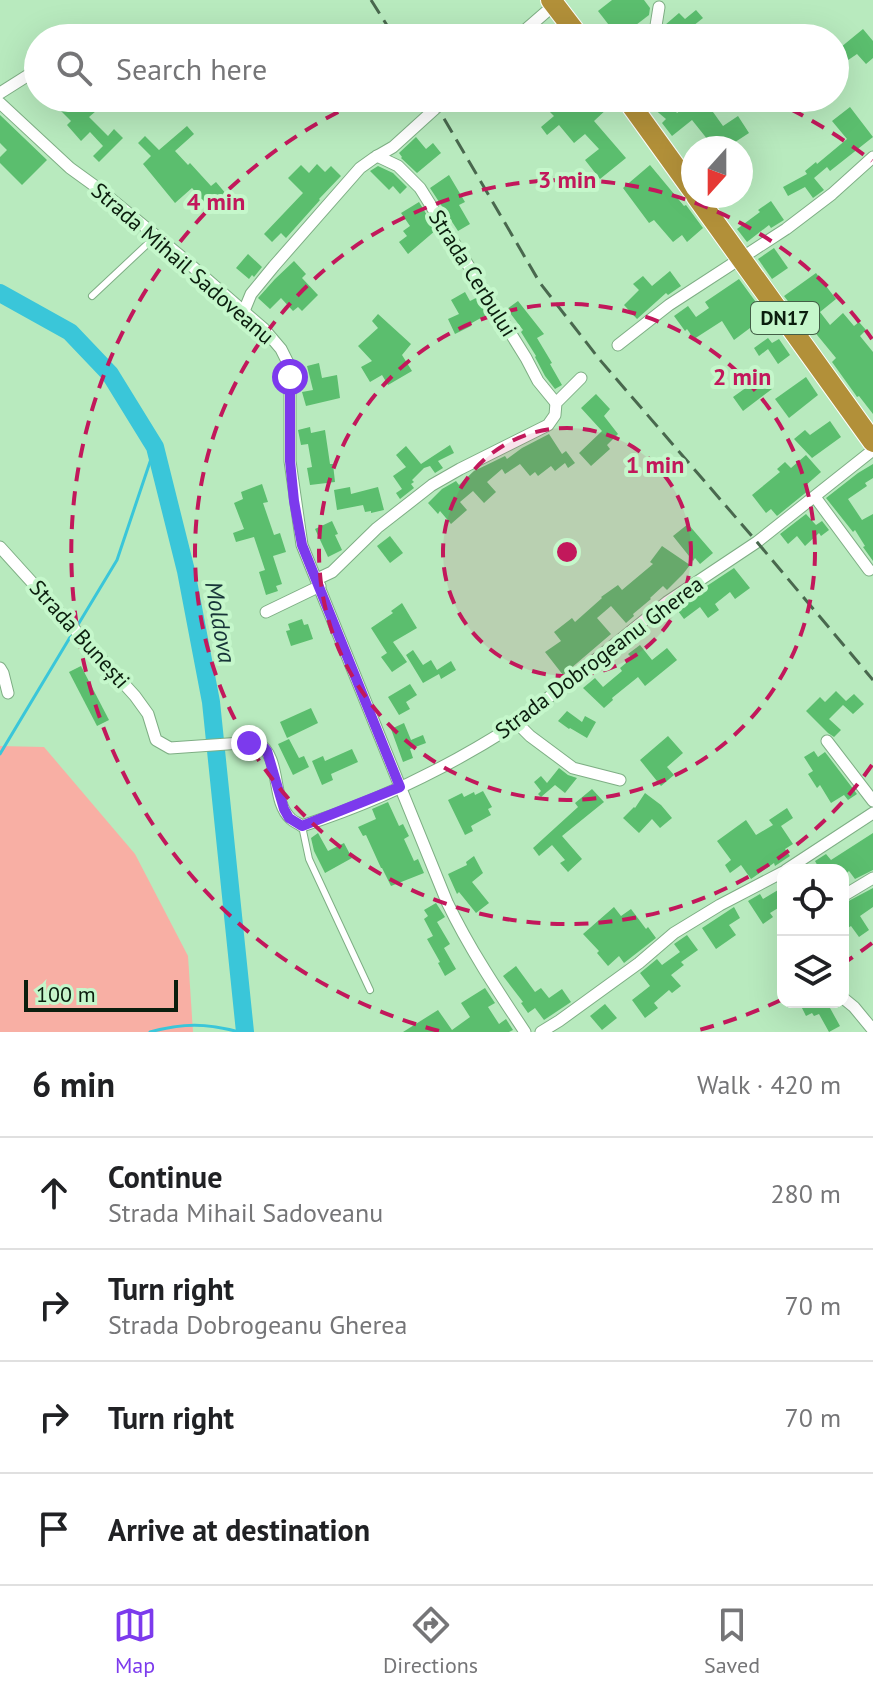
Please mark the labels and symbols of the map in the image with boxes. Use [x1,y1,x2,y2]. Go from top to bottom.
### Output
north arrow [681,136,753,208]
text: 3 min [538,164,596,195]
street label: Strada Mihail Sadoveanu [86,176,280,350]
text: 4 min [187,186,245,217]
street label: Strada Cerbului [423,204,523,342]
road number: DN17 [751,302,819,334]
route start [272,359,308,395]
text: 2 min [713,361,771,392]
text: 1 min [626,449,684,480]
centre of rings [553,538,581,566]
street label: Strada Dobrogeanu Gherea [489,570,709,744]
street label: Strada Bunești [24,574,136,694]
water label: Moldova [198,579,243,665]
route end [231,725,267,761]
scale bar [24,976,178,1012]

